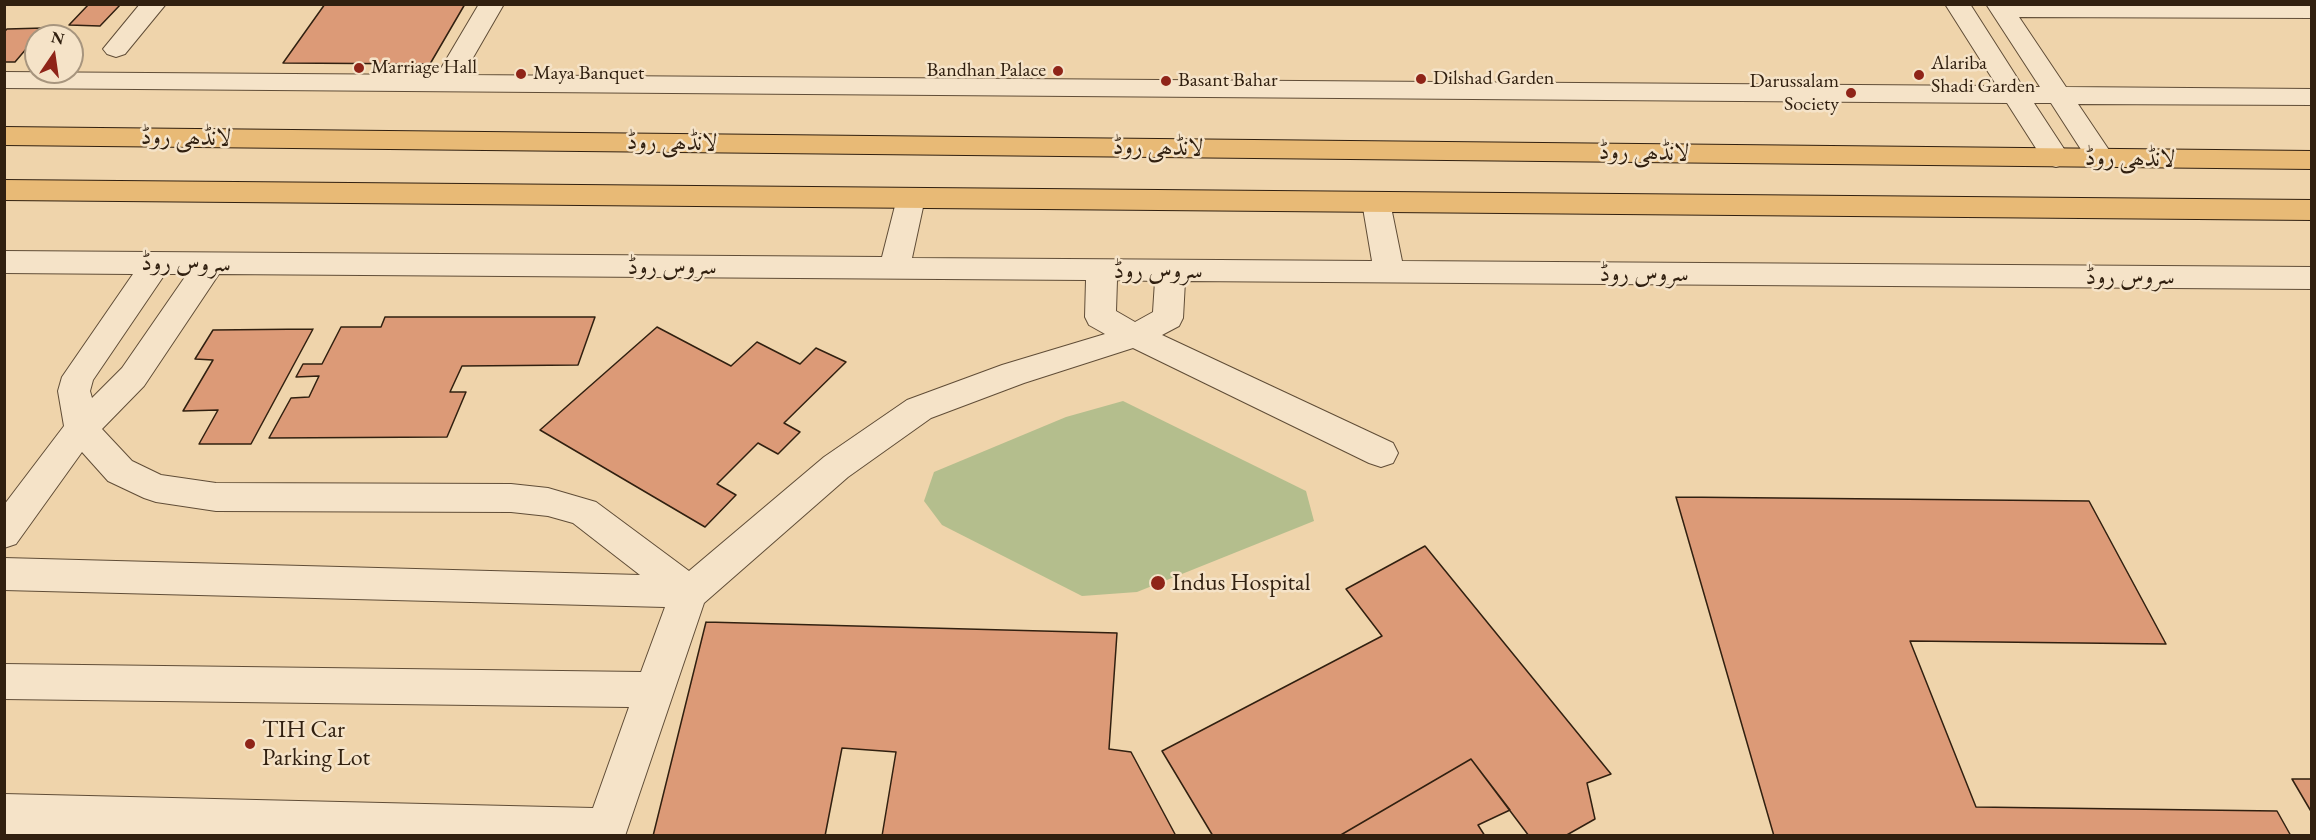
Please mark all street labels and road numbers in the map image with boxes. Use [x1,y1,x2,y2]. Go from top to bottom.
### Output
street label: لانڈھی روڈ [140,123,232,153]
street label: لانڈھی روڈ [626,128,718,158]
street label: لانڈھی روڈ [1112,133,1204,163]
street label: لانڈھی روڈ [1598,138,1690,168]
street label: لانڈھی روڈ [2084,144,2176,174]
street label: سروس روڈ [141,249,231,279]
street label: سروس روڈ [627,253,717,281]
street label: سروس روڈ [1113,257,1203,285]
street label: سروس روڈ [1599,260,1689,288]
street label: سروس روڈ [2085,263,2175,291]

